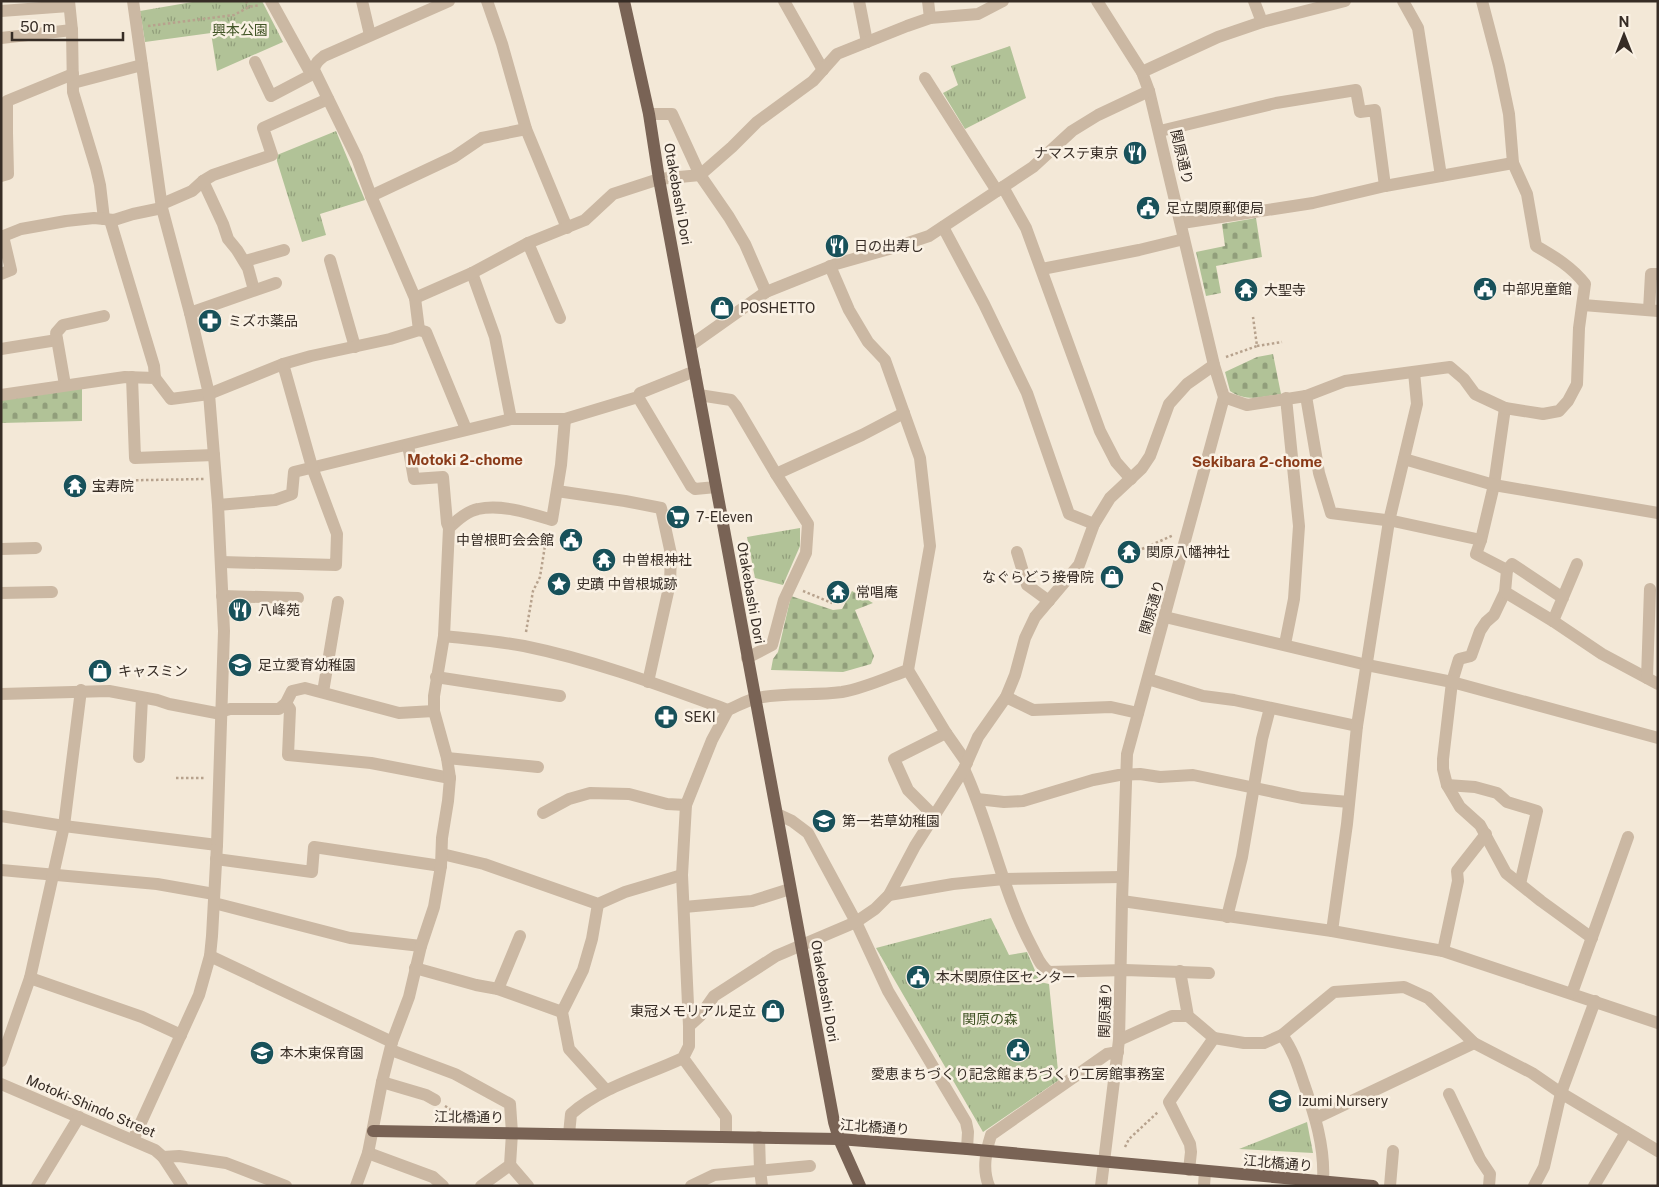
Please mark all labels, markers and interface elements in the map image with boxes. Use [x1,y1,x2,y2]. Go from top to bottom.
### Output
scale bar [12,10,124,42]
north arrow [1599,10,1649,60]
text: N [1619,14,1629,30]
text: 50 m [20,18,55,35]
park label: 興本公園 [212,22,268,38]
street label: 関原通り [1168,128,1196,186]
restaurant icon: ナマステ東京 [1122,140,1148,166]
street label: Otakebashi Dori [661,142,695,246]
place label: ナマステ東京 [1034,145,1118,161]
public building icon: 足立関原郵便局 [1135,195,1161,221]
place label: 足立関原郵便局 [1166,200,1264,216]
restaurant icon: 日の出寿し [824,233,850,259]
place label: 日の出寿し [854,238,924,254]
public building icon: 中部児童館 [1472,276,1498,302]
temple icon: 大聖寺 [1233,277,1259,303]
place label: 中部児童館 [1502,281,1572,297]
place label: 大聖寺 [1264,282,1306,298]
shop icon: POSHETTO [709,295,735,321]
place label: POSHETTO [740,300,815,316]
pharmacy icon: ミズホ薬品 [197,308,223,334]
place label: ミズホ薬品 [228,313,298,329]
district label: Motoki 2-chome [407,451,523,468]
district label: Sekibara 2-chome [1192,453,1322,470]
temple icon: 宝寿院 [62,473,88,499]
place label: 宝寿院 [92,478,134,494]
supermarket icon: 7-Eleven [665,504,691,530]
place label: 7-Eleven [696,509,753,525]
public building icon: 中曽根町会会館 [558,527,584,553]
place label: 中曽根町会会館 [456,532,554,548]
temple icon: 関原八幡神社 [1116,539,1142,565]
street label: Otakebashi Dori [734,541,768,645]
place label: 関原八幡神社 [1146,544,1230,560]
temple icon: 中曽根神社 [591,547,617,573]
place label: 中曽根神社 [622,552,692,568]
shop icon: なぐらどう接骨院 [1099,564,1125,590]
place label: なぐらどう接骨院 [982,569,1094,585]
place icon: 史蹟 中曽根城跡 [546,571,572,597]
place label: 史蹟 中曽根城跡 [576,576,677,592]
street label: 関原通り [1137,578,1167,636]
temple icon: 常唱庵 [825,579,851,605]
place label: 常唱庵 [856,584,898,600]
restaurant icon: 八峰苑 [227,597,253,623]
place label: 八峰苑 [258,602,300,618]
school or university icon: 足立愛育幼稚園 [227,652,253,678]
place label: 足立愛育幼稚園 [258,657,356,673]
shop icon: キャスミン [87,658,113,684]
place label: キャスミン [118,663,188,679]
pharmacy icon: SEKI [653,704,679,730]
place label: SEKI [684,709,716,725]
school or university icon: 第一若草幼稚園 [811,808,837,834]
place label: 第一若草幼稚園 [842,813,940,829]
street label: Otakebashi Dori [808,939,842,1043]
public building icon: 本木関原住区センター [905,964,931,990]
place label: 本木関原住区センター [936,969,1076,985]
street label: 関原通り [1096,982,1114,1038]
shop icon: 東冠メモリアル足立 [760,998,786,1024]
place label: 東冠メモリアル足立 [630,1003,756,1019]
park label: 関原の森 [962,1011,1018,1027]
public building icon: 愛恵まちづくり記念館まちづくり工房館事務室 [1005,1037,1031,1063]
school or university icon: 本木東保育園 [249,1040,275,1066]
place label: 本木東保育園 [280,1045,364,1061]
place label: 愛恵まちづくり記念館まちづくり工房館事務室 [871,1066,1165,1082]
street label: Motoki-Shindo Street [24,1071,158,1141]
school or university icon: Izumi Nursery [1267,1088,1293,1114]
place label: Izumi Nursery [1298,1093,1389,1109]
street label: 江北橋通り [434,1108,504,1126]
street label: 江北橋通り [840,1117,910,1137]
street label: 江北橋通り [1242,1152,1314,1174]

